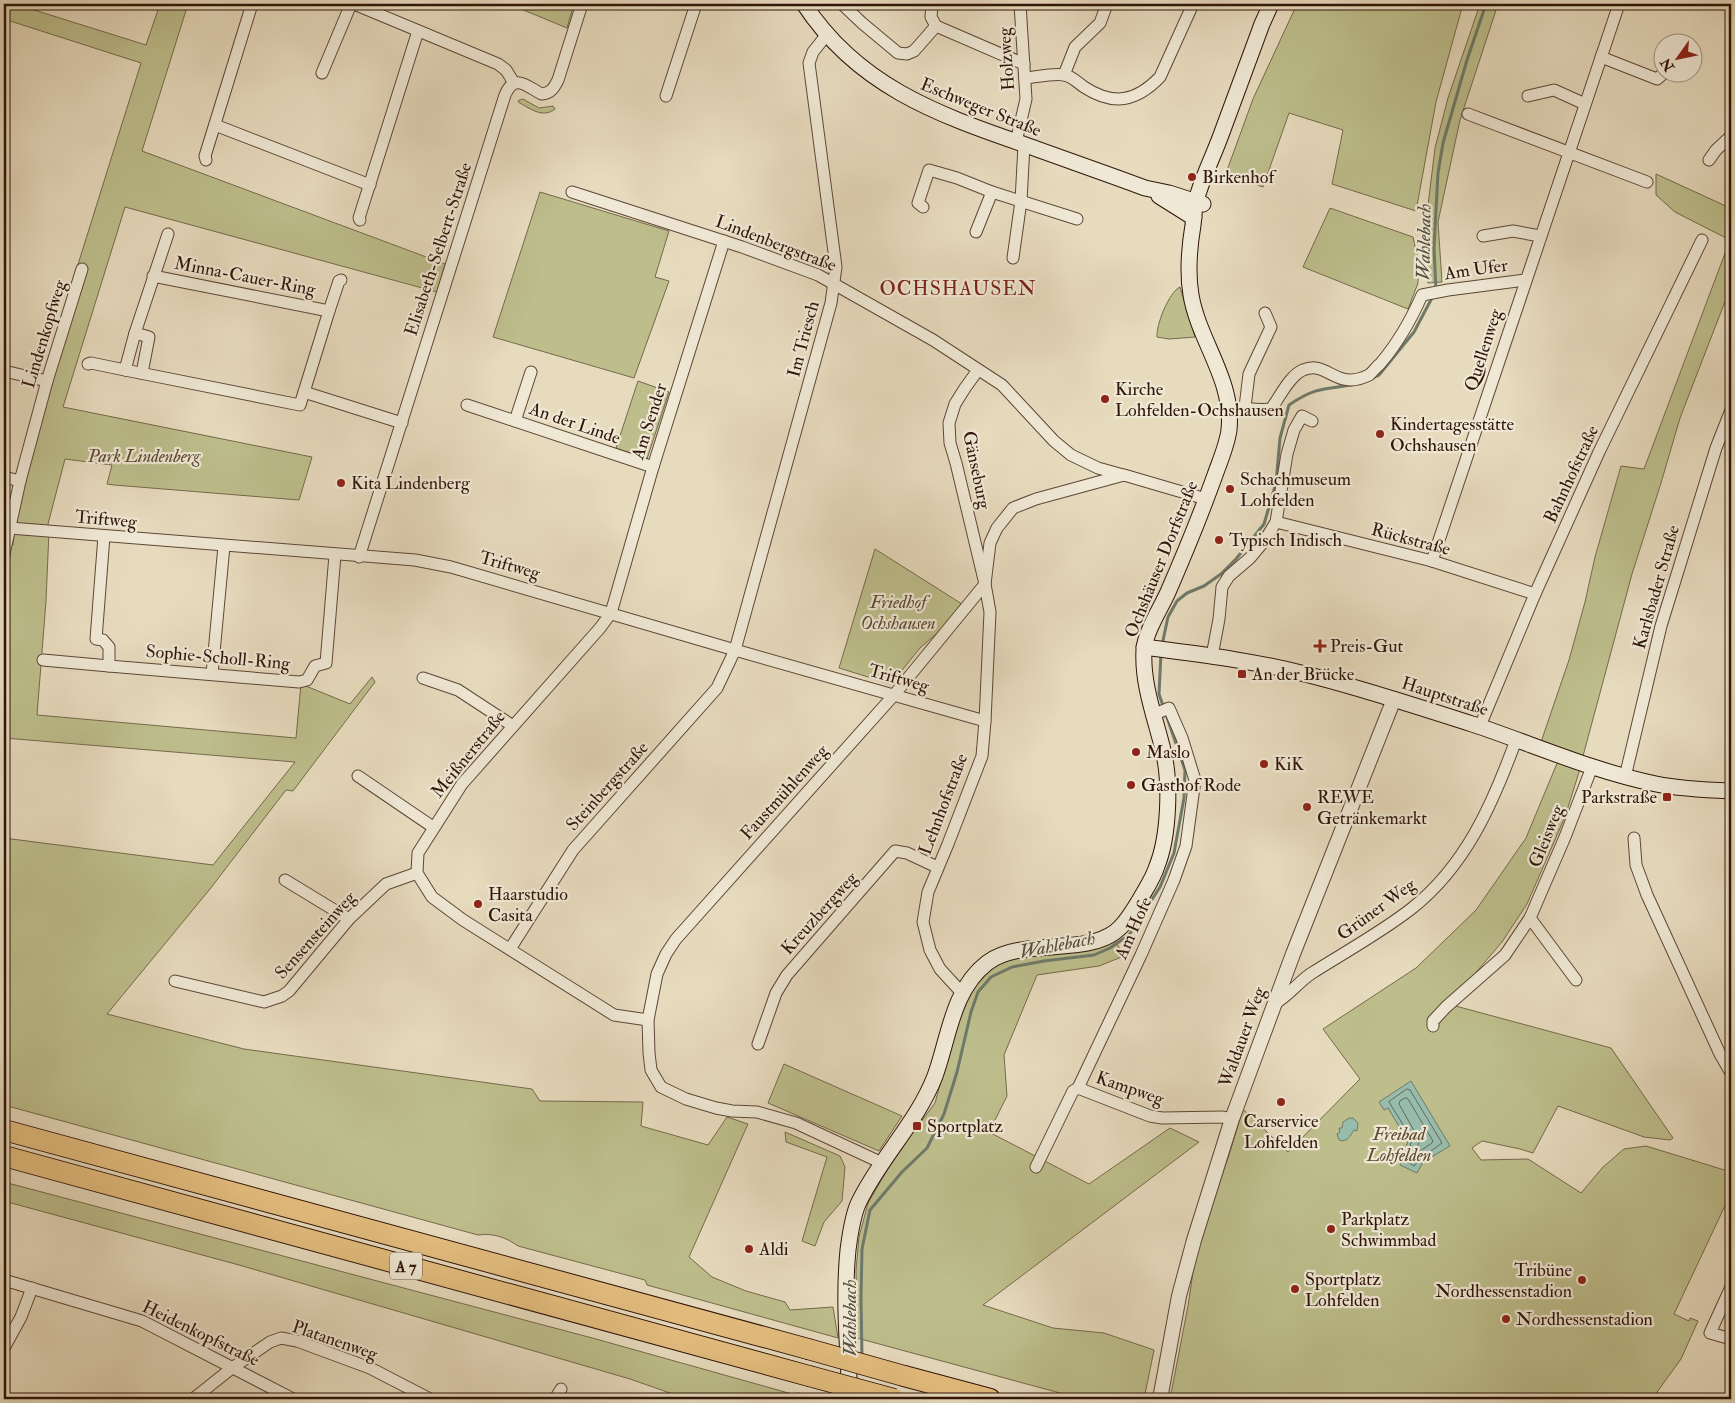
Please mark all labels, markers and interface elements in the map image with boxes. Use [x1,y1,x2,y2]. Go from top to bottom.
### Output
street label: Holzweg [993,25,1020,92]
north arrow [1652,32,1702,82]
text: N [1657,55,1679,76]
street label: Eschweger Straße [917,73,1045,142]
street label: Elisabeth-Selbert-Straße [400,159,478,339]
place label: Birkenhof [1202,166,1277,189]
marker: Birkenhof [1186,171,1198,183]
water label: Wahlebach [1411,203,1437,281]
street label: Lindenbergstraße [712,210,840,277]
street label: Minna-Cauer-Ring [172,252,319,302]
street label: Am Ufer [1442,254,1510,285]
street label: Lindenkopfweg [17,276,72,391]
district label: OCHSHAUSEN [879,276,1037,301]
street label: Im Triesch [782,298,825,380]
street label: Quellenweg [1459,305,1508,394]
place label: Kirche Lohfelden-Ochshausen [1115,378,1284,422]
street label: Am Sender [626,380,673,463]
marker: Kirche Lohfelden-Ochshausen [1099,393,1111,405]
street label: An der Linde [525,397,624,450]
place label: Kindertagesstätte Ochshausen [1390,413,1515,457]
street label: Bahnhofstraße [1539,421,1604,527]
marker: Kindertagesstätte Ochshausen [1374,428,1386,440]
street label: Gänseburg [957,429,996,512]
park label: Park Lindenberg [87,445,201,468]
place label: Schachmuseum Lohfelden [1240,468,1351,512]
place label: Kita Lindenberg [351,472,471,495]
marker: Kita Lindenberg [335,477,347,489]
street label: Ochshäuser Dorfstraße [1120,477,1204,641]
marker: Schachmuseum Lohfelden [1224,483,1236,495]
street label: Triftweg [74,505,139,534]
street label: Rückstraße [1369,518,1453,561]
street label: Karlsbader Straße [1628,522,1685,652]
place label: Typisch Indisch [1229,529,1343,552]
marker: Typisch Indisch [1213,534,1225,546]
street label: Triftweg [477,546,544,585]
park label: Friedhof Ochshausen [860,591,936,635]
place label: Preis-Gut [1330,635,1404,658]
street label: Sophie-Scholl-Ring [145,640,292,675]
marker: Preis-Gut [1314,640,1326,652]
street label: Triftweg [866,659,933,698]
place label: An der Brücke [1251,663,1355,686]
marker: An der Brücke [1236,668,1248,680]
street label: Hauptstraße [1399,672,1492,721]
street label: Meißnerstraße [426,706,511,803]
street label: Steinbergstraße [561,736,654,836]
street label: Faustmühlenweg [735,739,834,845]
place label: Maslo [1146,741,1190,764]
marker: Maslo [1130,746,1142,758]
street label: Lehnhofstraße [914,750,973,858]
place label: KiK [1274,753,1304,776]
marker: KiK [1258,758,1270,770]
place label: Gasthof Rode [1141,774,1241,797]
marker: Gasthof Rode [1125,779,1137,791]
place label: REWE Getränkemarkt [1317,786,1427,830]
place label: Parkstraße [1581,786,1657,809]
marker: Parkstraße [1661,791,1673,803]
street label: Gleisweg [1524,800,1570,871]
marker: REWE Getränkemarkt [1301,801,1313,813]
street label: Kreuzbergweg [776,866,863,960]
street label: Grüner Weg [1333,873,1421,946]
place label: Haarstudio Casita [488,883,568,927]
street label: Sensensteinweg [270,886,362,984]
street label: Am Hofe [1109,893,1158,964]
marker: Haarstudio Casita [472,898,484,910]
water label: Wahlebach [1017,926,1097,964]
street label: Waldauer Weg [1213,983,1272,1092]
street label: Kampweg [1093,1066,1168,1111]
marker: Carservice Lohfelden [1275,1096,1287,1108]
place label: Carservice Lohfelden [1243,1110,1319,1154]
place label: Sportplatz [927,1115,1003,1138]
marker: Sportplatz [911,1120,923,1132]
park label: Freibad Lohfelden [1366,1123,1431,1167]
place label: Parkplatz Schwimmbad [1341,1208,1436,1252]
marker: Parkplatz Schwimmbad [1325,1223,1337,1235]
place label: Aldi [758,1238,789,1261]
marker: Aldi [743,1243,755,1255]
road number: A 7 [390,1252,422,1280]
place label: Tribüne Nordhessenstadion [1435,1259,1572,1303]
place label: Sportplatz Lohfelden [1305,1268,1381,1312]
marker: Tribüne Nordhessenstadion [1576,1274,1588,1286]
water label: Wahlebach [838,1280,862,1356]
marker: Sportplatz Lohfelden [1289,1283,1301,1295]
street label: Heidenkopfstraße [138,1295,264,1372]
place label: Nordhessenstadion [1516,1308,1653,1331]
marker: Nordhessenstadion [1500,1313,1512,1325]
street label: Platanenweg [289,1315,382,1366]

